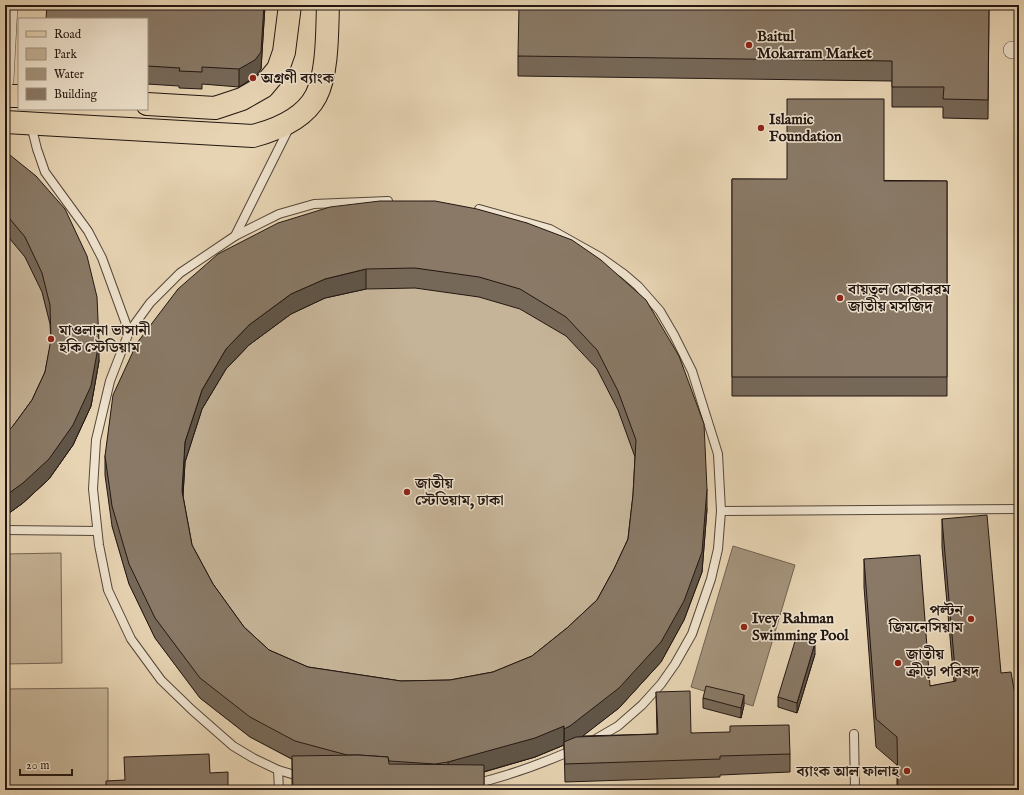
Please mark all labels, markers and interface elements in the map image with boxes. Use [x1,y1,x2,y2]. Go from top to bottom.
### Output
legend [18,18,148,110]
text: Road [54,27,82,42]
place label: Baitul Mokarram Market [757,27,873,63]
marker: Baitul Mokarram Market [744,40,754,50]
text: Park [54,47,77,62]
text: Water [54,67,85,82]
place label: অগ্রণী ব্যাংক [260,69,335,88]
marker: অগ্রণী ব্যাংক [248,73,258,83]
text: Building [54,87,98,102]
place label: Islamic Foundation [769,110,842,146]
marker: Islamic Foundation [756,123,766,133]
place label: বায়তুল মোকাররম জাতীয় মসজিদ [847,280,952,316]
marker: বায়তুল মোকাররম জাতীয় মসজিদ [835,293,845,303]
place label: মাওলানা ভাসানী হকি স্টেডিয়াম [58,321,150,357]
marker: মাওলানা ভাসানী হকি স্টেডিয়াম [46,334,56,344]
place label: জাতীয় স্টেডিয়াম, ঢাকা [414,474,504,510]
marker: জাতীয় স্টেডিয়াম, ঢাকা [402,487,412,497]
place label: পল্টন জিমনেসিয়াম [888,601,965,637]
place label: Ivey Rahman Swimming Pool [752,609,849,645]
marker: পল্টন জিমনেসিয়াম [966,614,976,624]
marker: Ivey Rahman Swimming Pool [739,622,749,632]
place label: জাতীয় ক্রীড়া পরিষদ [905,645,980,681]
marker: জাতীয় ক্রীড়া পরিষদ [893,658,903,668]
scale bar [20,751,72,777]
text: 20 m [26,758,49,773]
place label: ব্যাংক আল ফালাহ [795,762,900,781]
marker: ব্যাংক আল ফালাহ [902,766,912,776]

